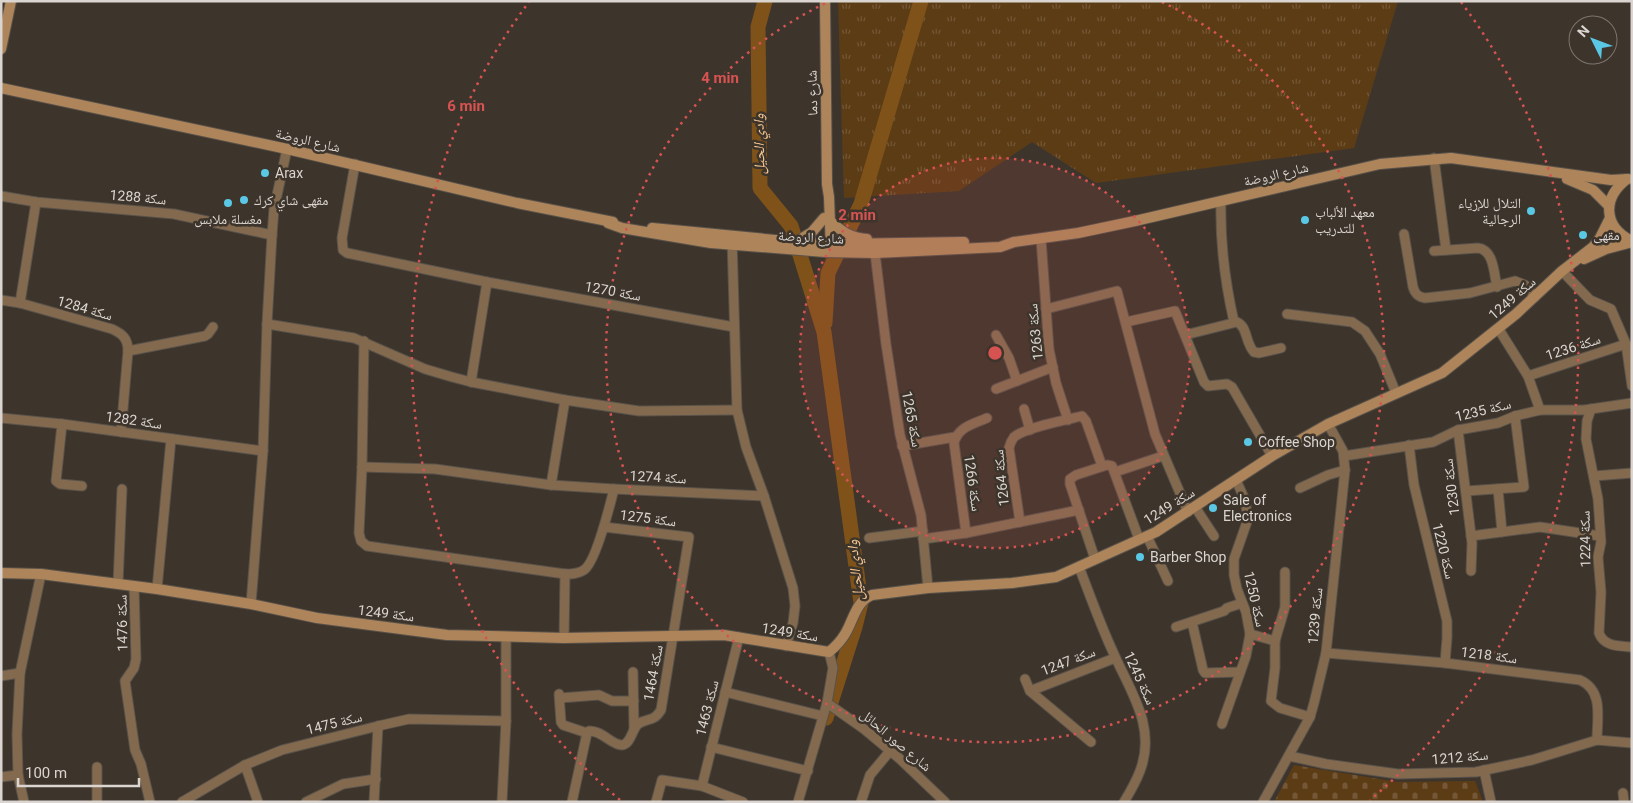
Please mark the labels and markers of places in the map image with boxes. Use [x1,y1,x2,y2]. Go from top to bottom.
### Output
place label: Arax [275,165,303,181]
marker: Arax [259,167,271,179]
place label: مقهى شاي كرك [254,192,328,212]
marker: مقهى شاي كرك [238,194,250,206]
place label: التلال للإزياء الرجالية [1458,195,1521,228]
marker: مغسلة ملابس [222,197,234,209]
place label: معهد الألباب للتدريب [1315,204,1375,237]
marker: التلال للإزياء الرجالية [1525,205,1537,217]
place label: مغسلة ملابس [194,211,262,228]
marker: معهد الألباب للتدريب [1299,214,1311,226]
place label: مقهى [1593,227,1620,244]
marker: مقهى [1577,229,1589,241]
centre of rings [986,344,1004,362]
place label: Coffee Shop [1258,434,1335,450]
marker: Coffee Shop [1242,436,1254,448]
place label: Sale of Electronics [1223,492,1292,524]
marker: Sale of Electronics [1207,502,1219,514]
place label: Barber Shop [1150,549,1227,565]
marker: Barber Shop [1134,551,1146,563]

